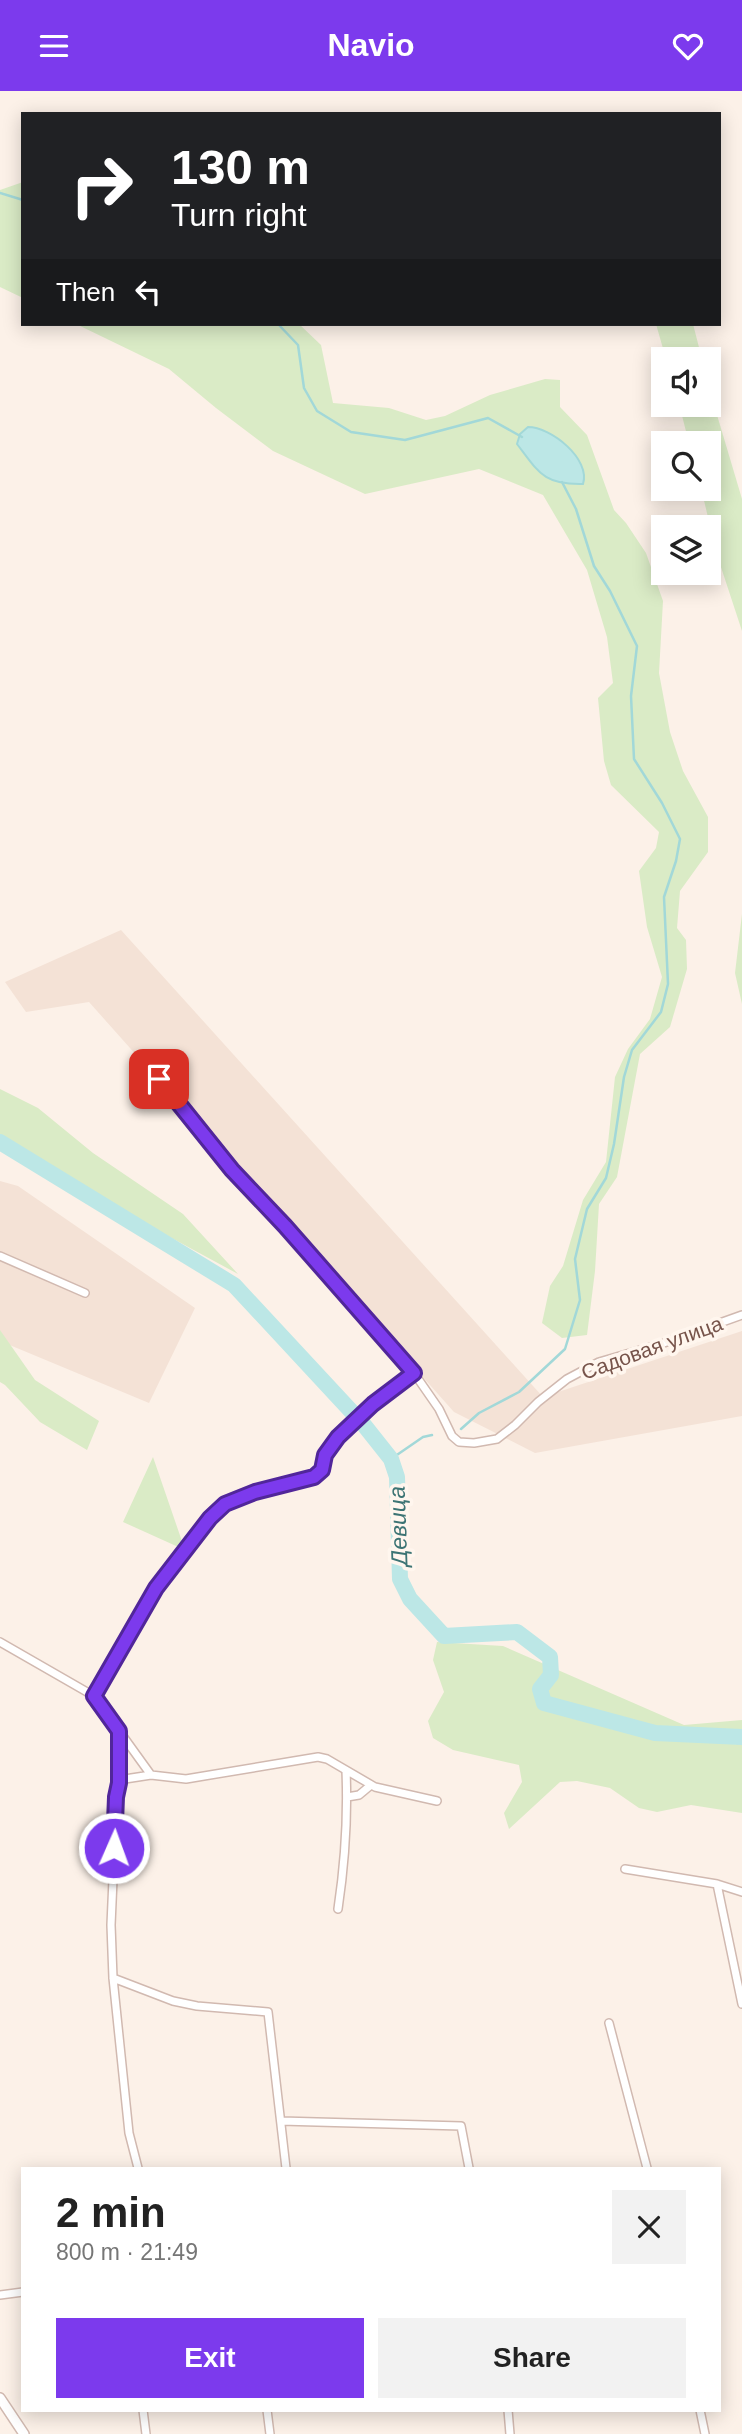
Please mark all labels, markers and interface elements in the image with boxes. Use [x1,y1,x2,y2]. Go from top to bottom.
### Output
icon: menu [35,27,73,65]
text: Navio [327,27,415,63]
icon: heart [669,27,707,65]
icon: right [56,140,147,231]
text: 130 m [171,140,310,194]
text: Turn right [171,197,307,233]
icon: left [129,273,167,311]
text: Then [56,277,115,307]
map controls [651,347,721,585]
button: sound [651,347,721,417]
button: search [651,431,721,501]
button: layers [651,515,721,585]
pin [129,1049,189,1109]
icon: arrive [140,1060,178,1098]
street label: Садовая улица [578,1311,726,1384]
water label: Девица [384,1486,412,1569]
position arrow [77,1811,151,1885]
text: 2 min [56,2189,166,2236]
button: close [612,2190,686,2264]
text: 800 m · 21:49 [56,2239,198,2265]
button: Exit [56,2318,364,2398]
button: Share [378,2318,686,2398]

